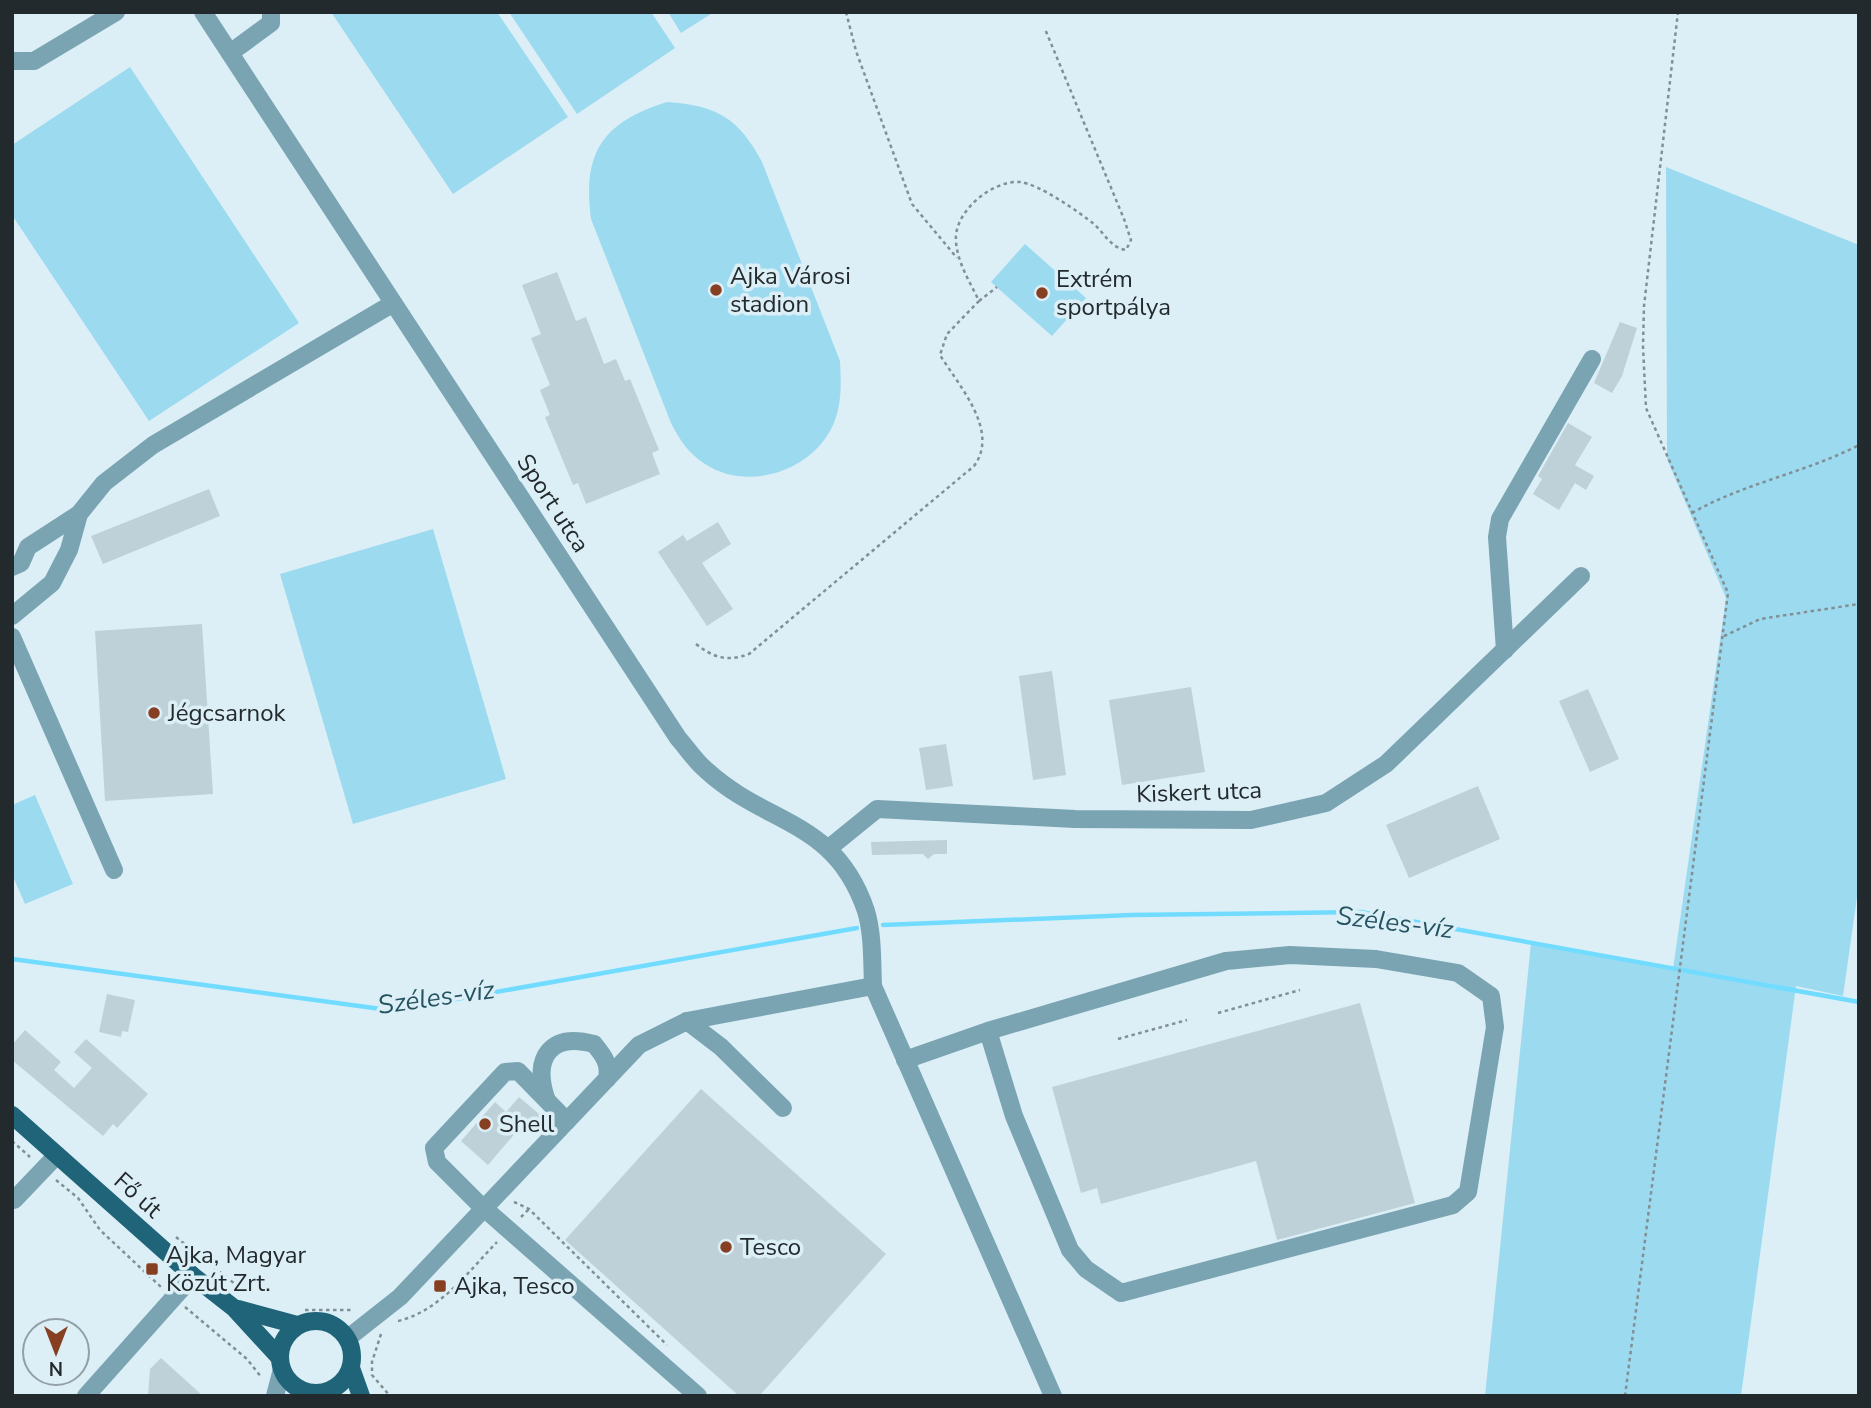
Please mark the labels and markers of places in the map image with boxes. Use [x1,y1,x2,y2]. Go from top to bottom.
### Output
place label: Ajka Városi stadion [730,260,851,320]
place label: Extrém sportpálya [1056,263,1171,323]
marker: Ajka Városi stadion [708,282,724,298]
marker: Extrém sportpálya [1034,285,1050,301]
place label: Jégcsarnok [167,697,287,729]
marker: Jégcsarnok [146,705,162,721]
place label: Shell [499,1108,554,1140]
marker: Shell [477,1116,493,1132]
place label: Tesco [740,1231,801,1263]
place label: Ajka, Magyar Közút Zrt. [166,1239,307,1299]
marker: Tesco [718,1239,734,1255]
marker: Ajka, Magyar Közút Zrt. [144,1261,160,1277]
place label: Ajka, Tesco [454,1270,575,1302]
marker: Ajka, Tesco [432,1278,448,1294]

